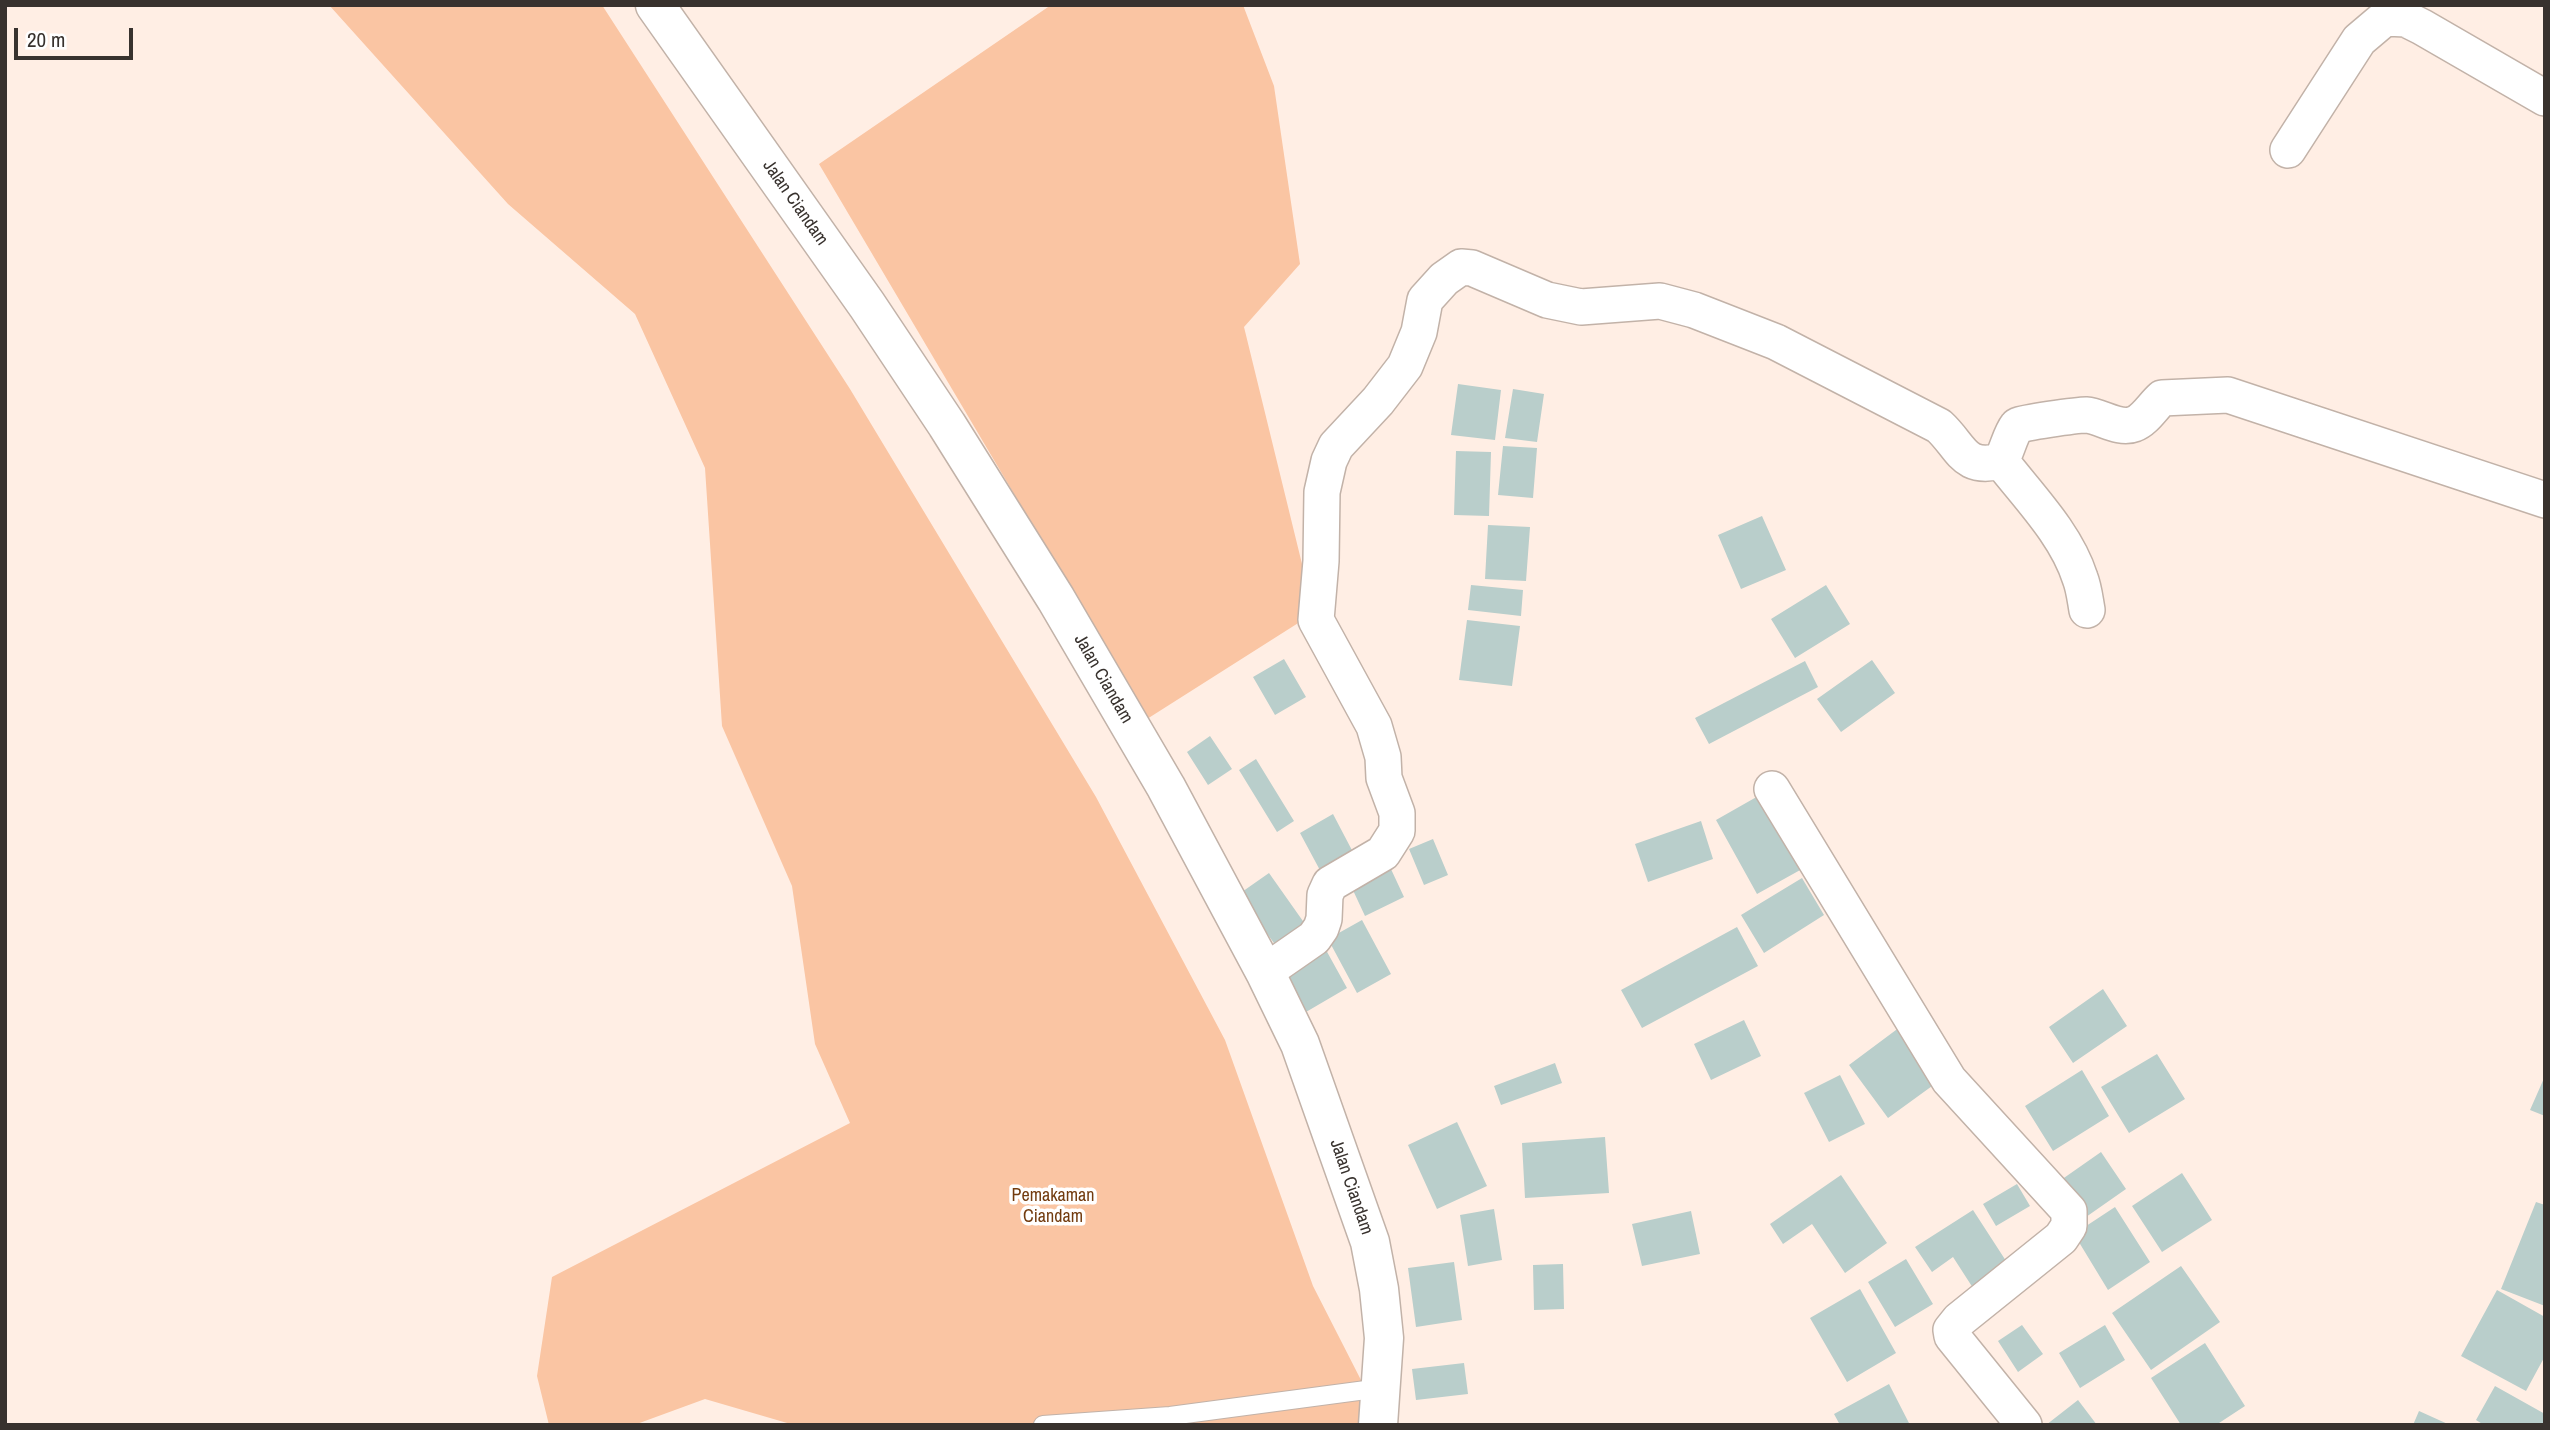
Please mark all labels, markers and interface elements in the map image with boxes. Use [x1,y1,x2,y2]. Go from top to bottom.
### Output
scale bar [18,14,136,58]
text: 20 m [27,25,65,54]
street label: Jalan Ciandam [758,156,832,250]
street label: Jalan Ciandam [1069,631,1137,727]
street label: Jalan Ciandam [1325,1137,1377,1237]
park label: Pemakaman Ciandam [1012,1185,1094,1228]

